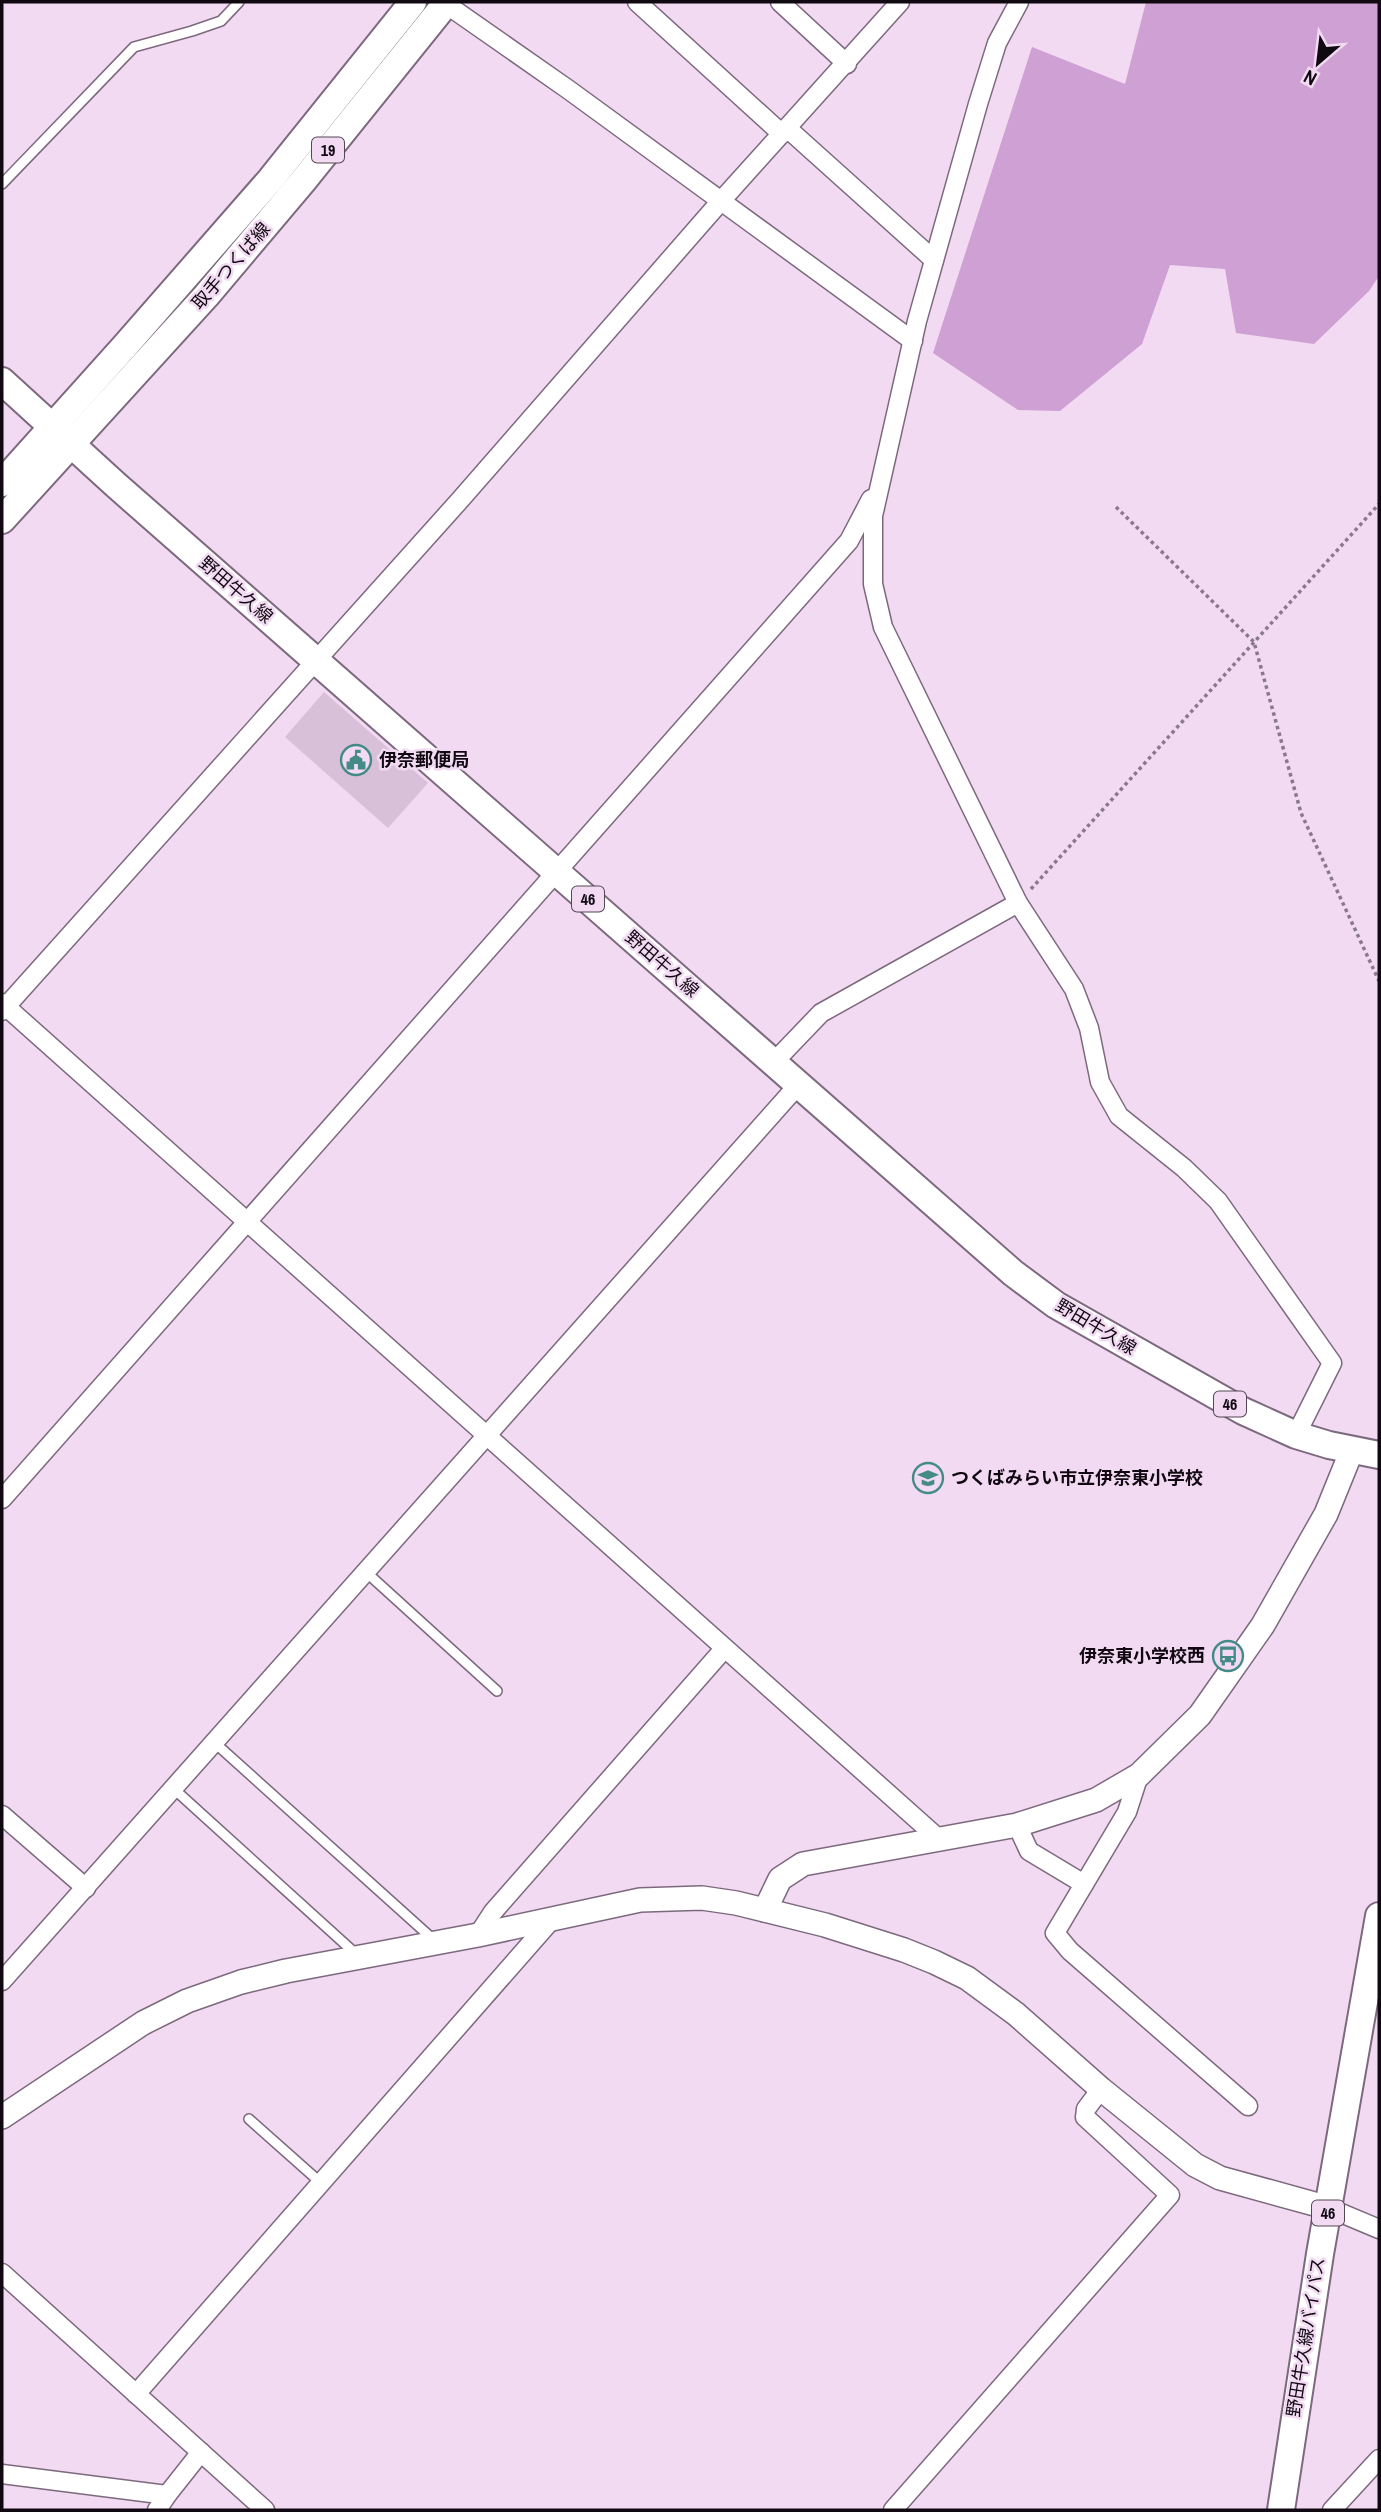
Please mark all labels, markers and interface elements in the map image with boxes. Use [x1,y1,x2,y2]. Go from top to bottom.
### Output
north arrow [1283,28,1353,98]
text: N [1299,64,1321,92]
road number: 19 [312,138,344,162]
street label: 取手つくば線 [186,217,275,315]
street label: 野田牛久線 [194,551,278,629]
public building icon: 伊奈郵便局 [339,743,373,777]
place label: 伊奈郵便局 [379,747,469,772]
road number: 46 [572,886,604,911]
street label: 野田牛久線 [620,925,704,1003]
street label: 野田牛久線 [1051,1293,1141,1360]
road number: 46 [1214,1392,1246,1416]
school or university icon: つくばみらい市立伊奈東小学校 [911,1461,945,1495]
place label: つくばみらい市立伊奈東小学校 [951,1465,1203,1490]
bus stop icon: 伊奈東小学校西 [1211,1639,1245,1673]
place label: 伊奈東小学校西 [1079,1643,1205,1668]
road number: 46 [1312,2200,1344,2226]
street label: 野田牛久線バイパス [1281,2255,1330,2419]

